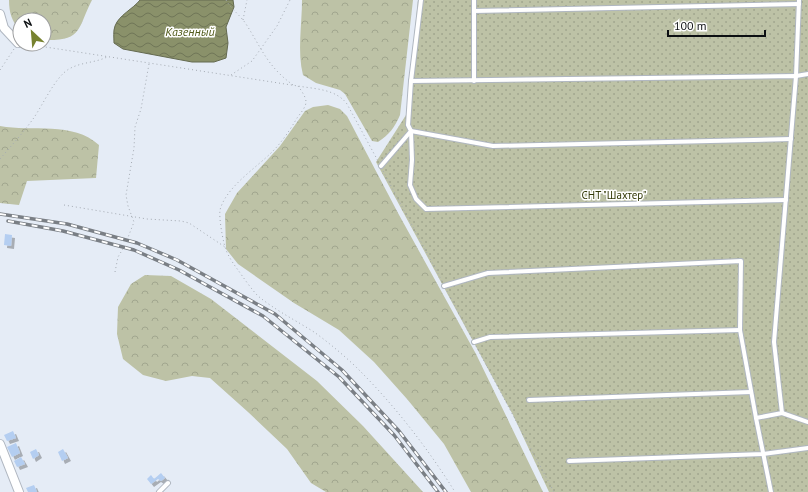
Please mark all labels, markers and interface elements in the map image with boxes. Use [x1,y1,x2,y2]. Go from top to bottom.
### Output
north arrow [12,12,52,52]
scale bar [668,12,765,38]
text: N [21,15,34,31]
text: 100 m [674,18,707,33]
water label: Казенный [165,24,215,39]
park label: СНТ "Шахтер" [582,188,647,202]

